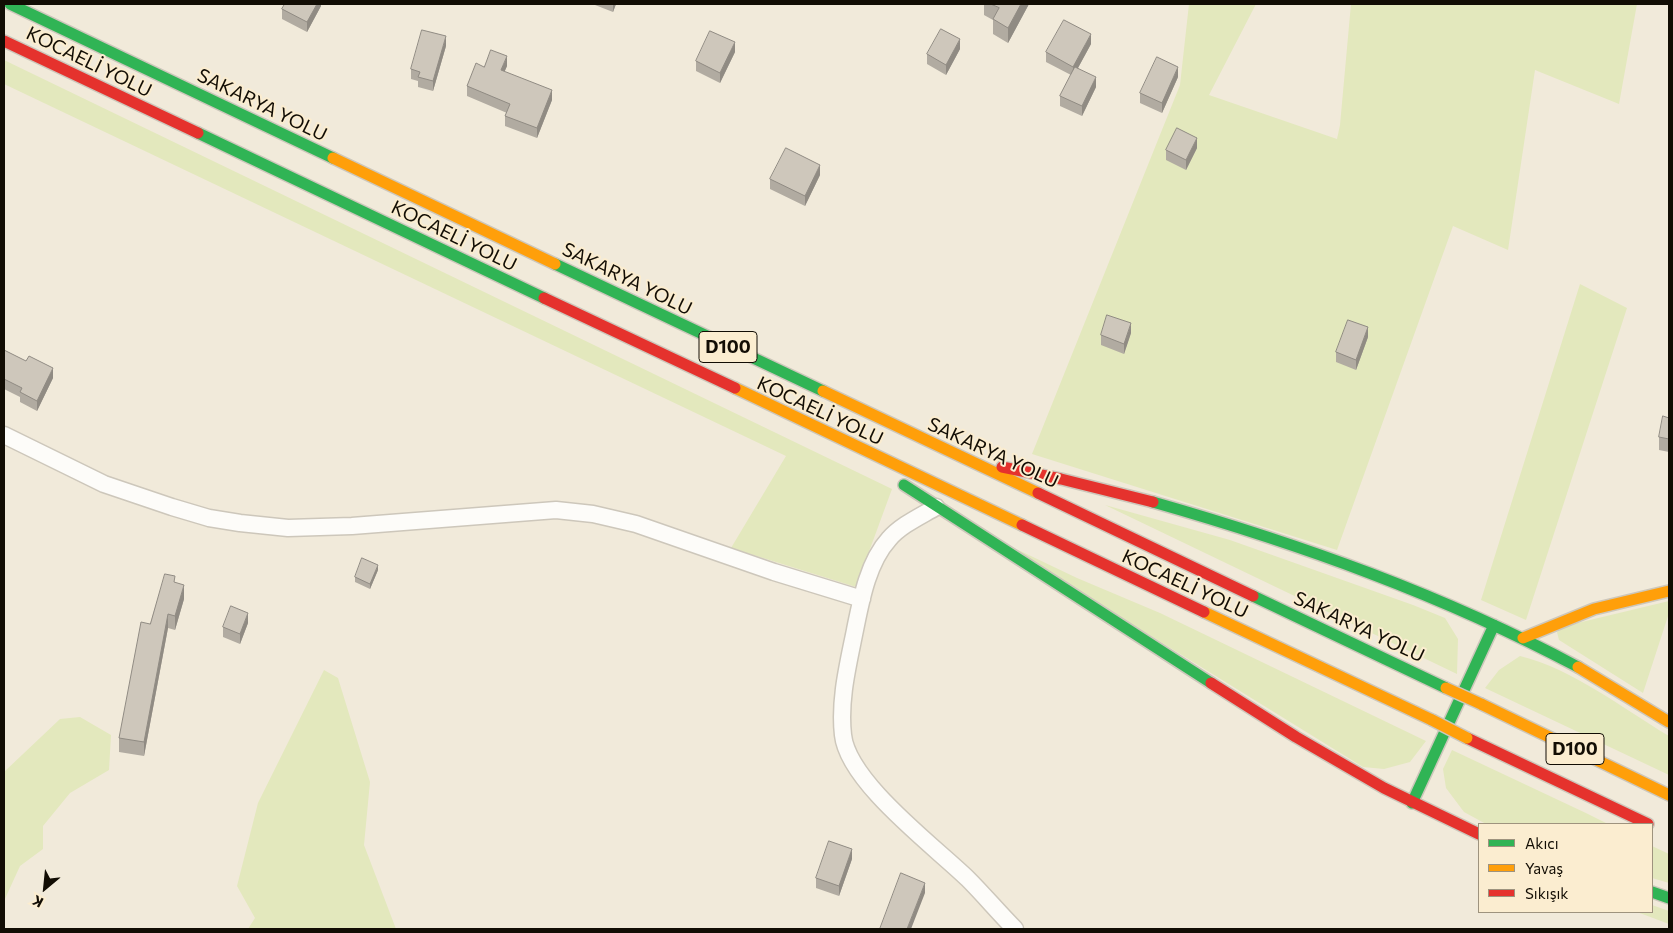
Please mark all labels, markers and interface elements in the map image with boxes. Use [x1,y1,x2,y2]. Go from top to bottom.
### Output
street label: KOCAELİ YOLU [23,22,155,102]
street label: SAKARYA YOLU [193,64,331,146]
street label: KOCAELİ YOLU [388,196,520,276]
street label: SAKARYA YOLU [558,238,696,320]
road number: D100 [699,332,757,362]
street label: KOCAELİ YOLU [753,372,887,450]
street label: SAKARYA YOLU [924,413,1062,493]
street label: KOCAELİ YOLU [1118,545,1252,623]
street label: SAKARYA YOLU [1290,587,1428,667]
road number: D100 [1546,734,1604,764]
legend [1478,823,1653,913]
text: Akıcı [1525,834,1559,852]
text: Yavaş [1525,859,1563,877]
north arrow [20,863,70,913]
text: Sıkışık [1525,884,1568,902]
text: K [29,892,46,911]

